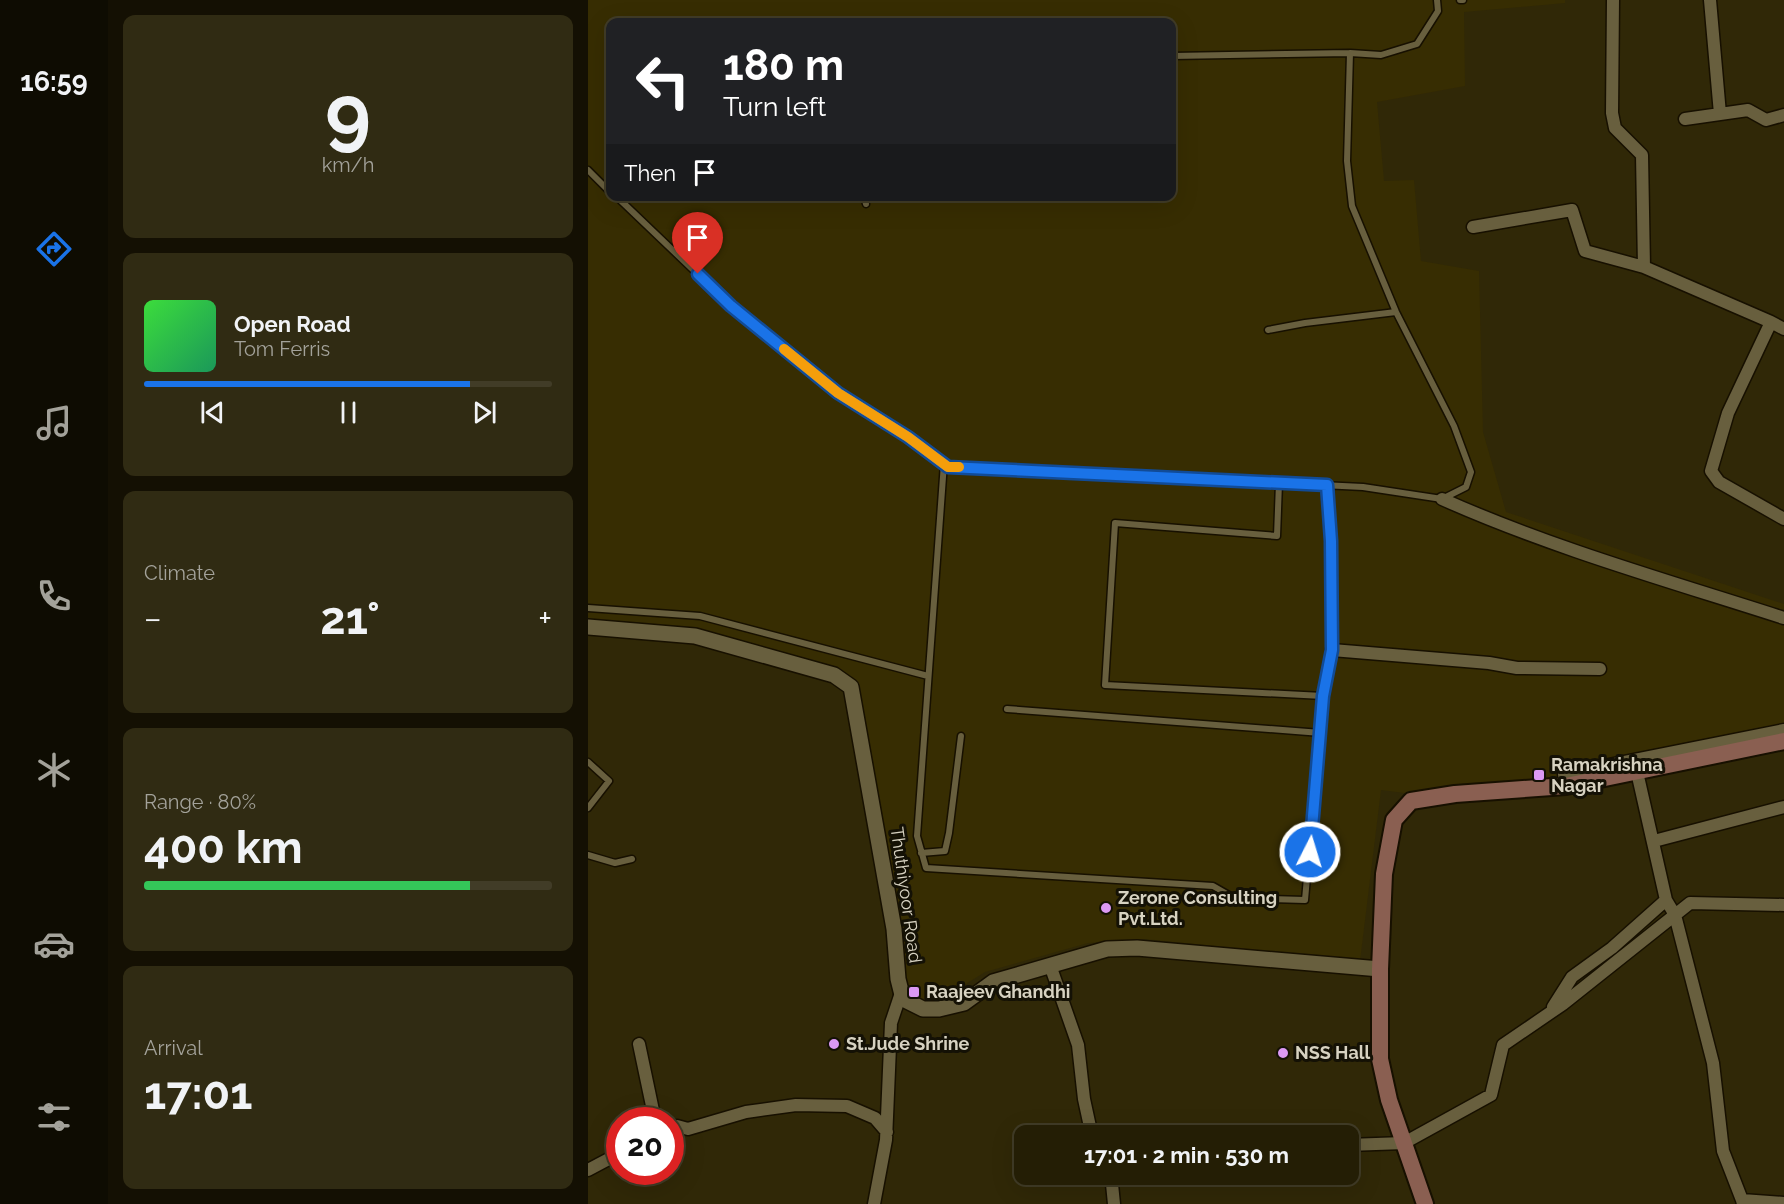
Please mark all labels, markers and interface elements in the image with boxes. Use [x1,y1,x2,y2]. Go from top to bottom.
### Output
text: 180 m [723,41,844,90]
icon: left [624,42,702,120]
text: 16:59 [20,66,88,97]
text: 9 [325,68,371,159]
text: Turn left [723,91,826,122]
text: km/h [322,153,374,177]
icon: arrive [688,156,721,189]
text: Then [624,160,676,186]
pin [672,212,723,274]
icon: arrive [681,221,714,254]
icon: directions [33,228,75,270]
text: Open Road [234,311,351,337]
text: Tom Ferris [234,337,330,361]
icon: previous [196,396,229,429]
icon: pause [332,396,365,429]
icon: next [468,396,501,429]
icon: music [33,402,75,444]
text: Climate [144,561,215,585]
icon: phone [33,575,75,617]
text: 21° [320,592,380,645]
text: − [144,599,162,638]
text: + [538,599,552,638]
icon: climate [33,749,75,791]
place label: Ramakrishna Nagar [1551,754,1663,796]
marker: Ramakrishna Nagar [1532,768,1546,782]
text: Range · 80% [144,790,256,814]
position arrow [1278,820,1342,884]
text: 400 km [144,821,303,874]
street label: Thuthiyoor Road [887,826,926,964]
place label: Zerone Consulting Pvt.Ltd. [1118,887,1277,929]
marker: Zerone Consulting Pvt.Ltd. [1099,901,1113,915]
icon: car [33,923,75,965]
place label: Raajeev Ghandhi [926,981,1070,1002]
marker: Raajeev Ghandhi [907,985,921,999]
place label: St.Jude Shrine [846,1033,970,1054]
text: Arrival [144,1036,203,1060]
marker: St.Jude Shrine [827,1037,841,1051]
place label: NSS Hall [1295,1042,1370,1063]
marker: NSS Hall [1276,1046,1290,1060]
text: 17:01 [144,1067,252,1120]
icon: filters [33,1096,75,1138]
speed limit sign: 20 [606,1107,684,1185]
text: 17:01 · 2 min · 530 m [1084,1142,1289,1168]

